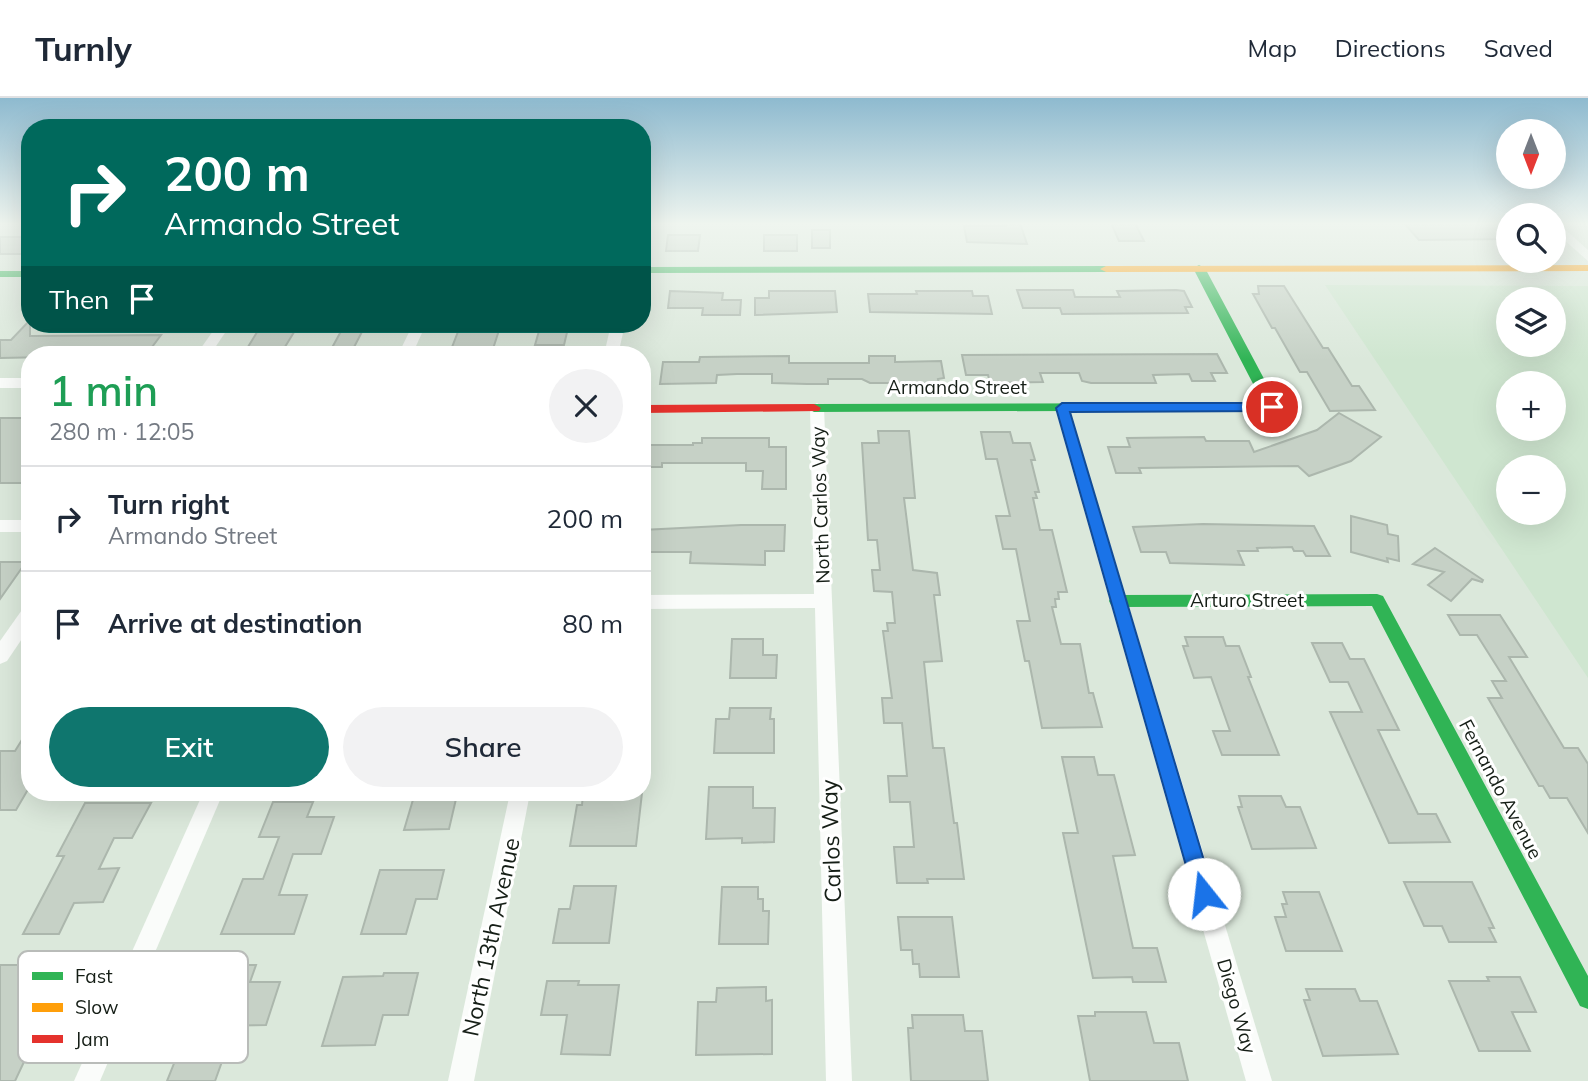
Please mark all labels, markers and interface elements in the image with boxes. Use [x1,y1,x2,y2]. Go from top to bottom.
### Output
text: Turnly [35,28,132,69]
text: Map [1247,33,1297,63]
text: Directions [1335,33,1446,63]
text: Saved [1484,33,1553,63]
north arrow [1496,119,1566,189]
map controls [1496,119,1566,525]
text: 200 m [164,142,310,203]
icon: right [49,147,140,238]
text: Armando Street [164,203,400,243]
button: search [1496,203,1566,273]
icon: arrive [123,280,161,318]
text: Then [49,283,109,316]
button: layers [1496,287,1566,357]
text: 1 min [49,364,158,417]
button: close [549,369,623,443]
button: + [1496,371,1566,441]
street label: Armando Street [887,375,1027,399]
pin [1242,377,1302,437]
icon: arrive [1253,388,1291,426]
text: 280 m · 12:05 [49,417,194,446]
street label: North Carlos Way [805,426,835,584]
button: − [1496,455,1566,525]
text: Turn right [108,488,229,521]
icon: right [49,500,87,538]
text: 200 m [547,502,623,535]
text: Armando Street [108,521,277,550]
street label: Arturo Street [1190,588,1304,612]
icon: arrive [49,605,87,643]
text: Arrive at destination [108,607,363,640]
text: 80 m [562,607,623,640]
button: Exit [49,707,329,787]
button: Share [343,707,623,787]
street label: Fernando Avenue [1454,715,1548,863]
street label: Carlos Way [814,779,847,903]
street label: North 13th Avenue [455,835,526,1039]
position arrow [1167,857,1241,931]
legend [18,951,248,1063]
street label: Diego Way [1212,956,1262,1056]
text: Fast [75,964,113,988]
text: Slow [75,995,119,1019]
text: Jam [75,1027,109,1051]

